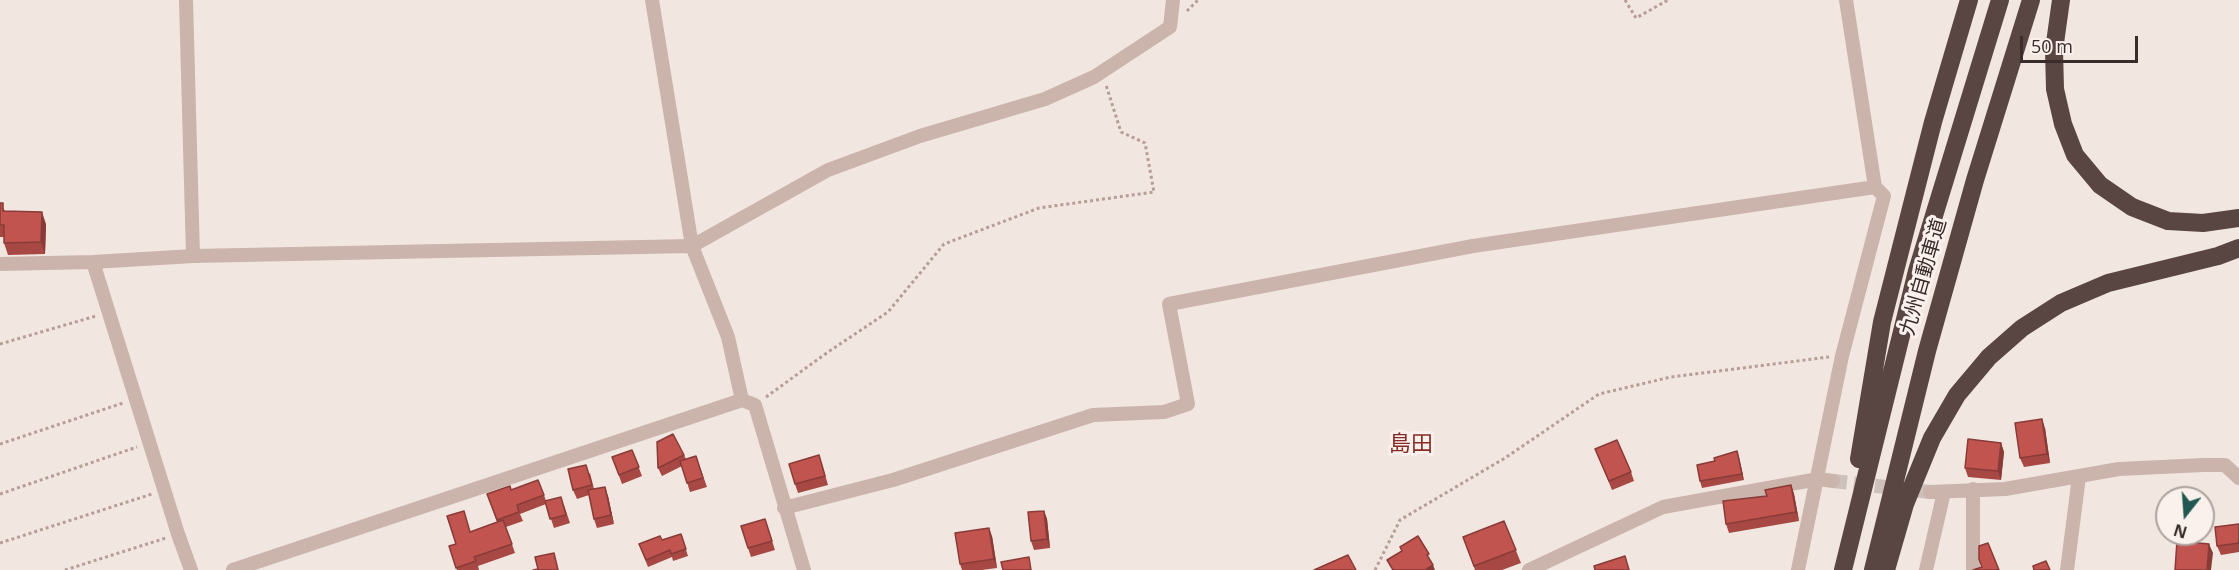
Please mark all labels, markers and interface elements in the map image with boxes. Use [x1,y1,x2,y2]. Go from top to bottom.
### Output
scale bar [2023,24,2142,62]
text: 50 m [2031,34,2073,58]
street label: 九州自動車道 [1896,216,1952,338]
district label: 島田 [1389,432,1433,458]
north arrow [2155,486,2215,546]
text: N [2171,519,2190,544]

